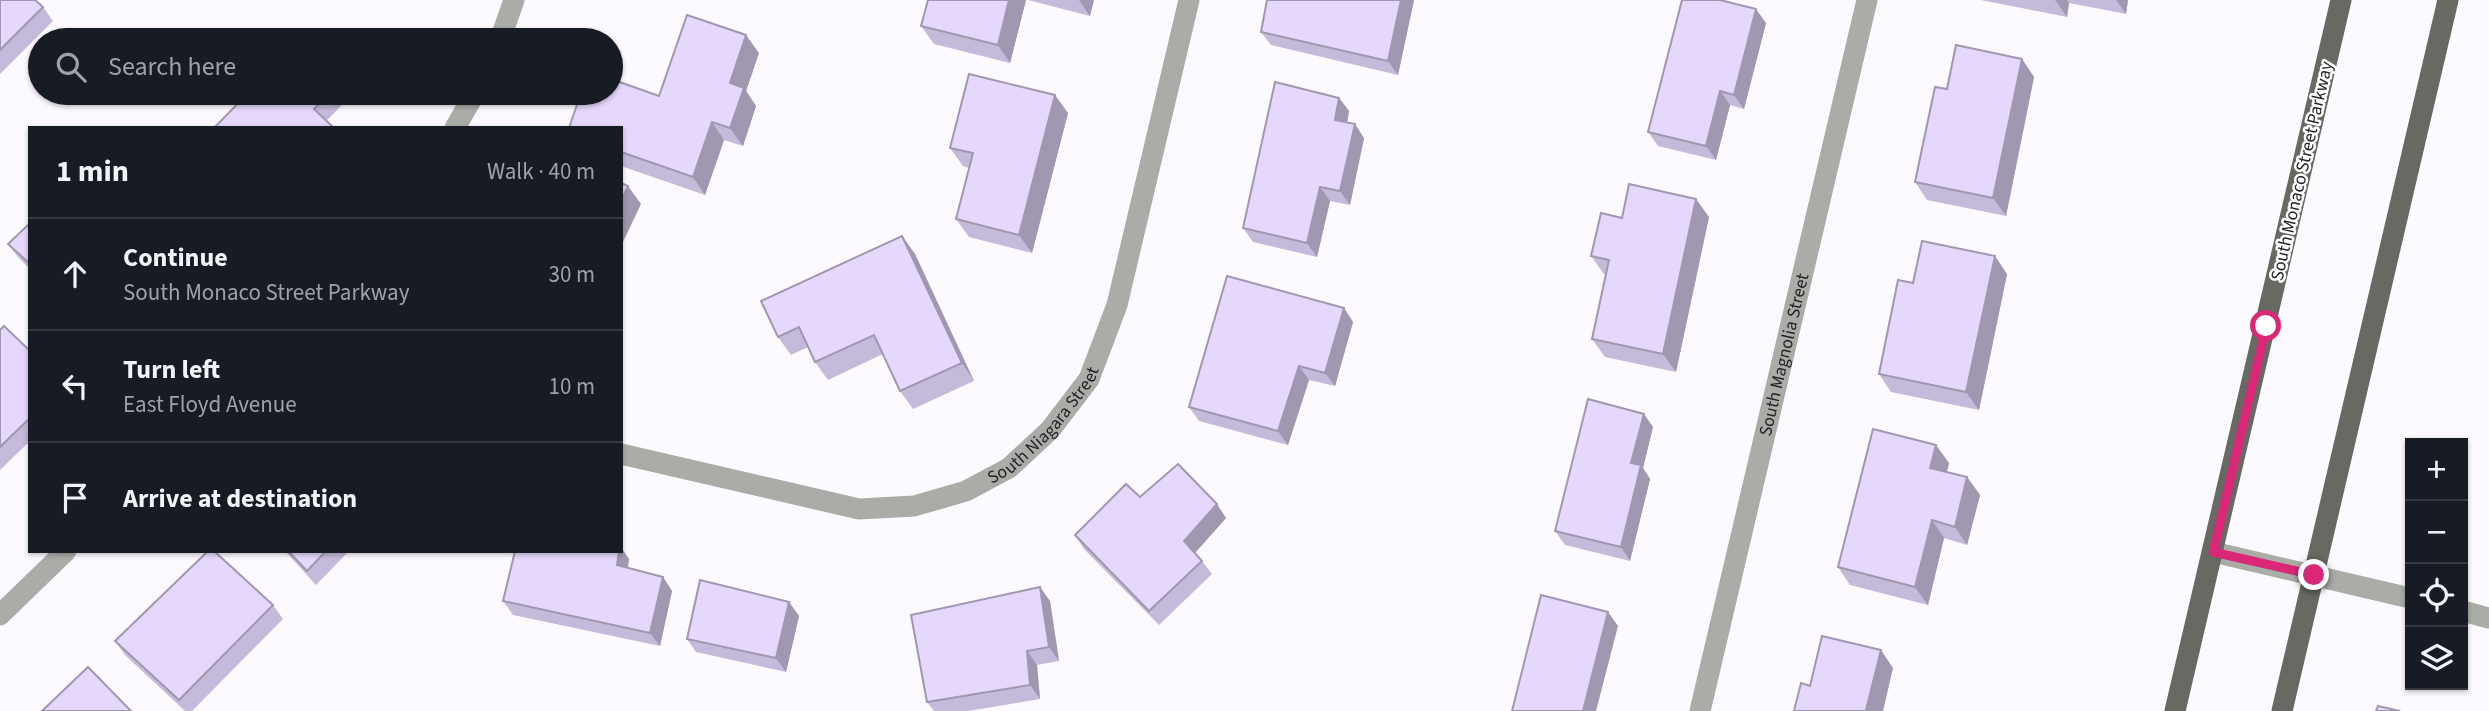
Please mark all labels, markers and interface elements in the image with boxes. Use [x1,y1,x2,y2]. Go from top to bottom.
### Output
search box [28,28,623,105]
icon: search [52,48,90,86]
text: Search here [108,48,236,85]
street label: South Monaco Street Parkway [2265,58,2340,283]
text: 1 min [56,150,129,193]
text: Walk · 40 m [487,155,595,188]
text: Continue [123,239,228,276]
icon: ahead [56,255,94,293]
text: 30 m [548,258,595,291]
street label: South Magnolia Street [1752,271,1815,439]
text: South Monaco Street Parkway [123,276,409,309]
route start [2250,310,2281,341]
text: Turn left [123,351,220,388]
street label: South Niagara Street [983,363,1105,490]
icon: left [56,367,94,405]
text: 10 m [548,370,595,403]
text: East Floyd Avenue [123,388,297,421]
map controls [2405,438,2468,690]
button: + [2405,438,2468,501]
icon: arrive [56,479,94,517]
text: Arrive at destination [123,480,357,517]
button: − [2405,501,2468,564]
route end [2298,559,2329,590]
button: locate [2405,564,2468,627]
button: layers [2405,627,2468,690]

